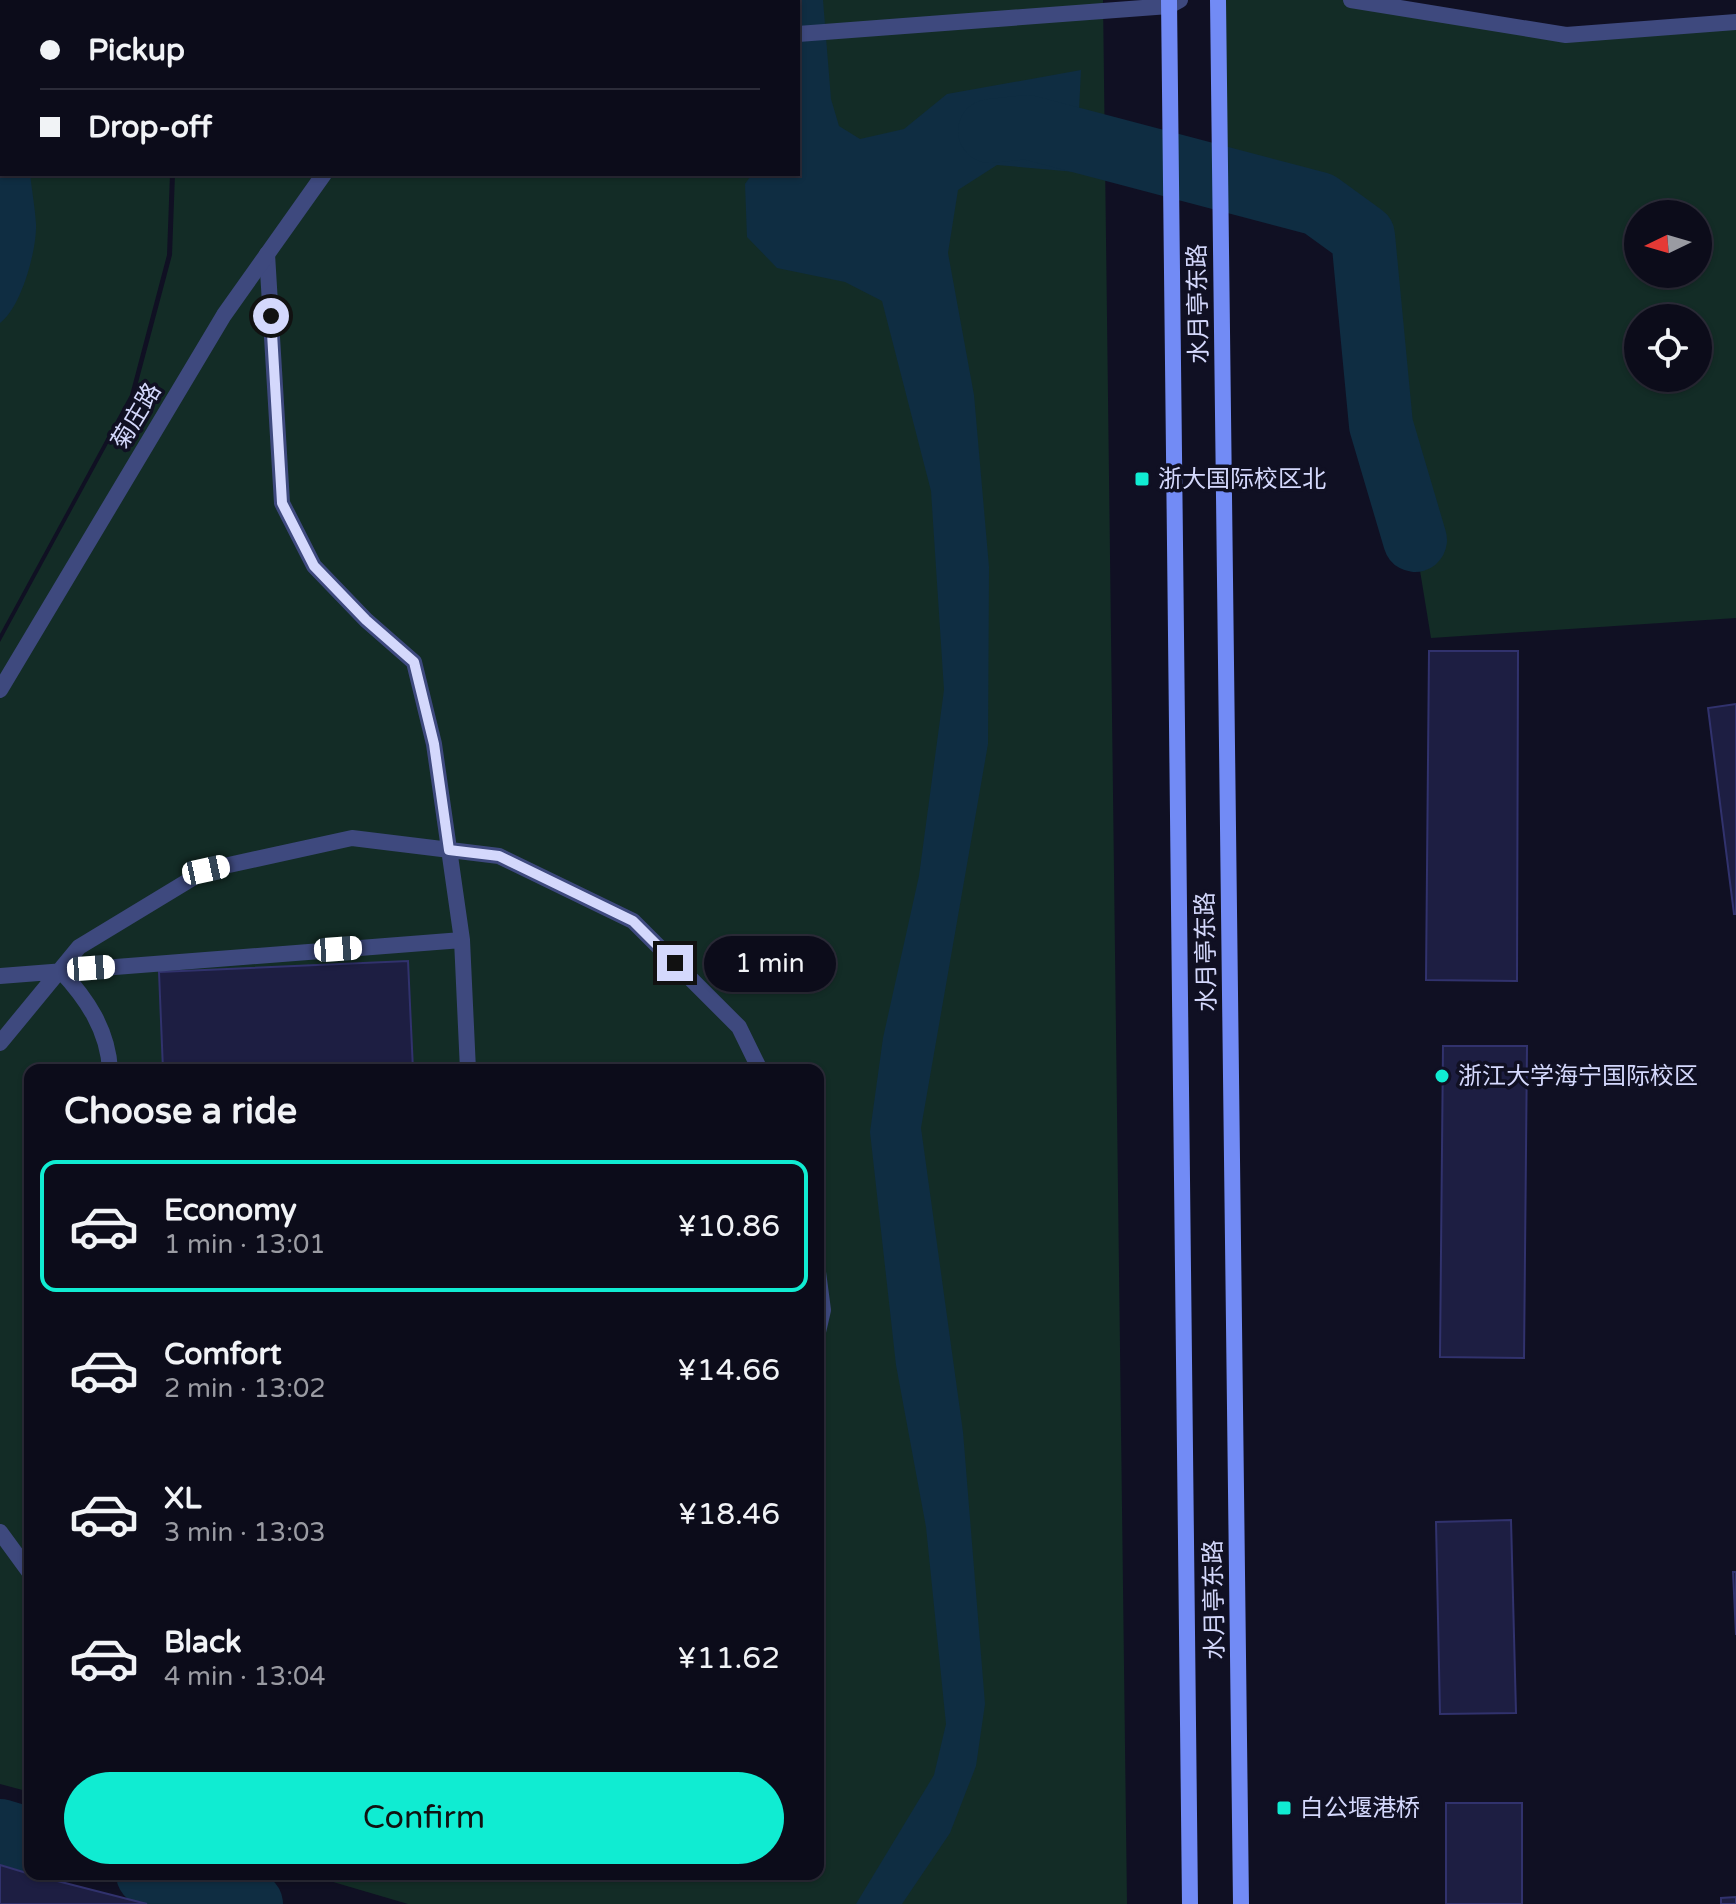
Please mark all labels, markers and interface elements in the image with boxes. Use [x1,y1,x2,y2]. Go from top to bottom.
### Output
text: Pickup [88,32,185,69]
text: Drop-off [88,109,212,146]
north arrow [1624,200,1712,288]
map controls [1624,200,1712,392]
street label: 水月亭东路 [1183,244,1214,364]
route start [253,298,289,334]
button: locate [1624,304,1712,392]
street label: 菊庄路 [105,378,167,455]
place label: 浙大国际校区北 [1158,465,1326,494]
marker: 浙大国际校区北 [1133,470,1151,488]
car [180,853,232,887]
street label: 水月亭东路 [1191,892,1222,1012]
car [313,935,363,963]
callout: 1 min [703,935,835,991]
route end [657,945,693,981]
text: 1 min [735,948,805,979]
car [66,954,116,982]
place label: 浙江大学海宁国际校区 [1458,1062,1698,1091]
marker: 浙江大学海宁国际校区 [1433,1067,1451,1085]
text: Choose a ride [64,1090,297,1133]
icon: car [68,1190,140,1262]
text: Economy [164,1192,297,1229]
text: ¥10.86 [677,1208,780,1245]
text: 1 min · 13:01 [164,1229,326,1260]
icon: car [68,1334,140,1406]
text: Comfort [164,1336,282,1373]
text: ¥14.66 [677,1352,780,1389]
text: 2 min · 13:02 [164,1373,326,1404]
icon: car [68,1478,140,1550]
text: XL [164,1480,201,1517]
text: ¥18.46 [678,1496,780,1533]
text: 3 min · 13:03 [164,1517,326,1548]
street label: 水月亭东路 [1199,1540,1230,1660]
icon: car [68,1622,140,1694]
text: Black [164,1624,241,1661]
text: ¥11.62 [677,1640,780,1677]
text: 4 min · 13:04 [164,1661,326,1692]
button: Confirm [64,1772,784,1864]
place label: 白公堰港桥 [1300,1794,1420,1823]
marker: 白公堰港桥 [1275,1799,1293,1817]

